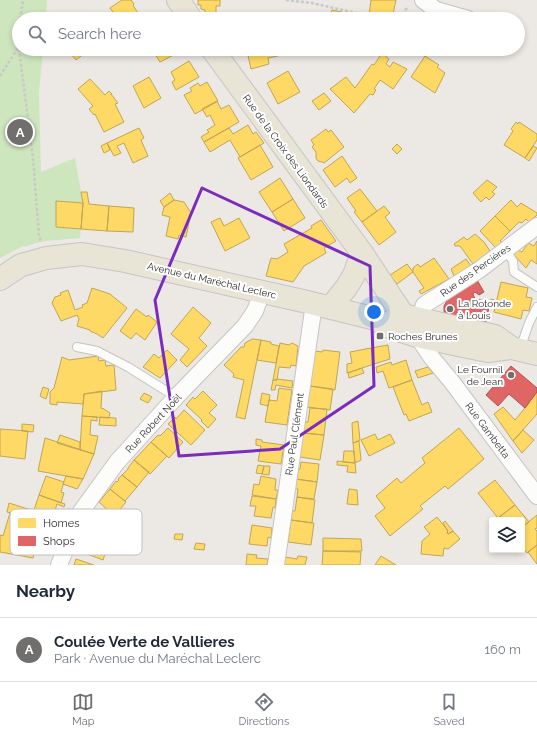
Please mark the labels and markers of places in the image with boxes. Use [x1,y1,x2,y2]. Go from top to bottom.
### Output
pin: A [7,117,33,147]
place label: La Rotonde à Louis [458,298,511,321]
marker: La Rotonde à Louis [445,304,455,314]
marker: Roches Brunes [375,331,385,341]
place label: Roches Brunes [388,331,458,342]
place label: Le Fournil de Jean [457,364,503,387]
marker: Le Fournil de Jean [506,370,516,380]

